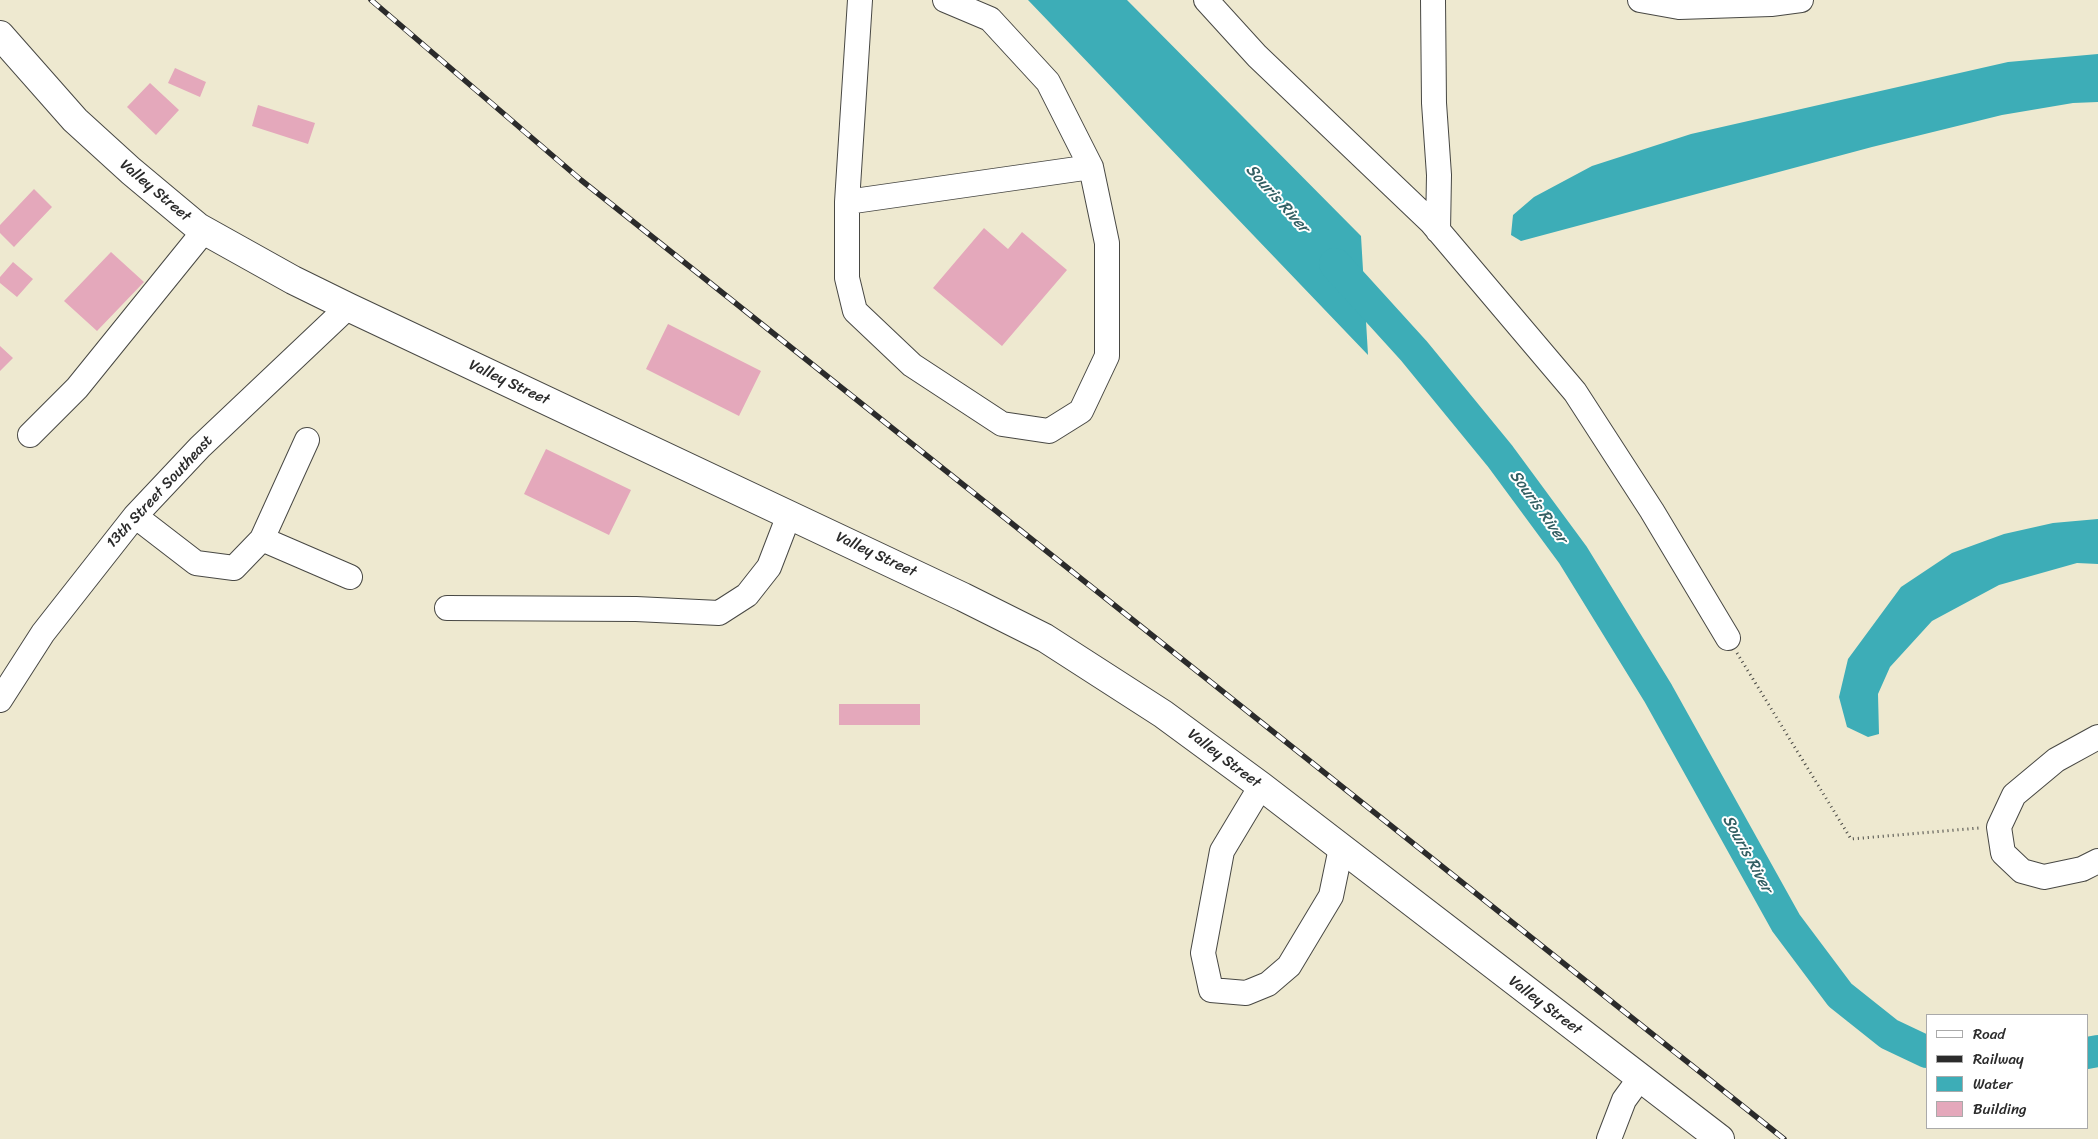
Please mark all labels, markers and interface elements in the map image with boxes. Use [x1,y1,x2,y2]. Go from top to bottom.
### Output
street label: Valley Street [116,156,194,226]
water label: Souris River [1241,161,1313,237]
street label: Valley Street [466,356,552,410]
street label: 13th Street Southeast [103,432,217,552]
water label: Souris River [1505,467,1571,547]
street label: Valley Street [833,528,919,582]
street label: Valley Street [1184,726,1264,792]
water label: Souris River [1718,812,1776,896]
street label: Valley Street [1505,973,1585,1039]
legend [1926,1014,2088,1129]
text: Road [1973,1021,2005,1047]
text: Railway [1973,1046,2024,1072]
text: Water [1973,1071,2013,1097]
text: Building [1973,1096,2027,1122]

